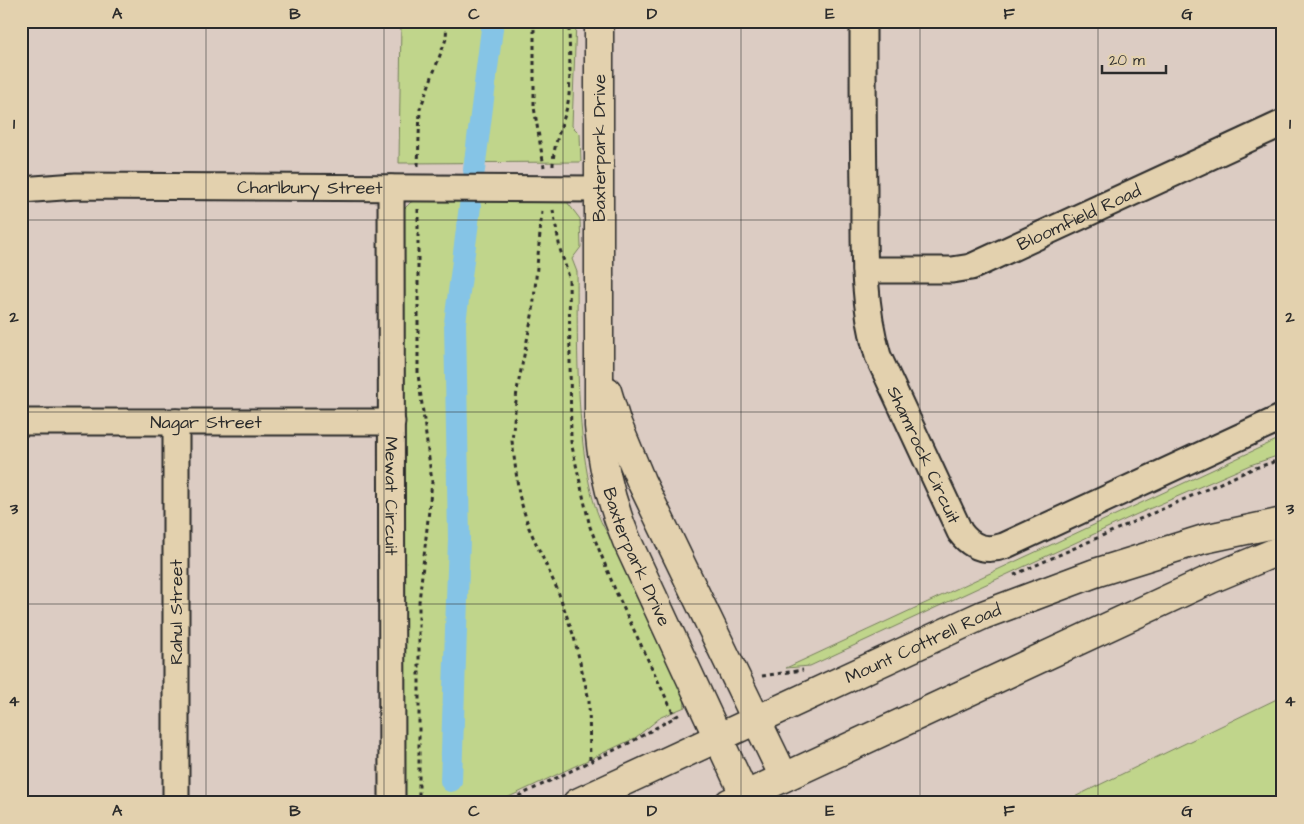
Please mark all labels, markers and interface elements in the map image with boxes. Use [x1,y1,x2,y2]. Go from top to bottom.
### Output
text: A [112,3,123,25]
text: B [289,3,301,25]
text: C [468,3,480,25]
text: D [647,3,658,25]
text: E [825,3,835,25]
text: F [1003,3,1015,25]
text: G [1181,3,1193,25]
scale bar [1102,42,1165,74]
text: 20 m [1109,50,1145,71]
street label: Baxterpark Drive [587,74,612,222]
text: 1 [13,113,16,135]
text: 1 [1289,113,1292,135]
street label: Charlbury Street [237,175,383,201]
street label: Bloomfield Road [1013,178,1145,257]
text: 2 [8,306,19,328]
text: 2 [1284,306,1295,328]
street label: Shamrock Circuit [881,382,967,528]
street label: Nagar Street [150,410,263,436]
street label: Mewat Circuit [378,437,404,556]
street label: Baxterpark Drive [596,485,677,630]
text: 3 [9,498,19,520]
text: 3 [1285,498,1295,520]
street label: Rahul Street [164,558,189,665]
street label: Mount Cottrell Road [841,597,1005,690]
text: 4 [9,690,20,712]
text: 4 [1285,690,1296,712]
text: A [112,800,123,822]
text: B [289,800,301,822]
text: C [468,800,480,822]
text: D [647,800,658,822]
text: E [825,800,835,822]
text: F [1003,800,1015,822]
text: G [1181,800,1193,822]

